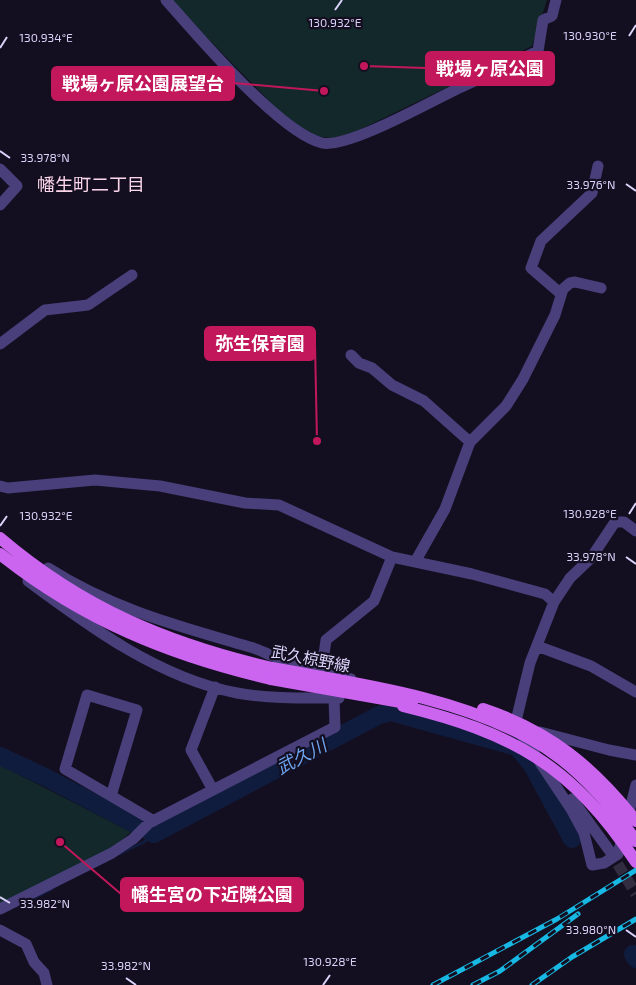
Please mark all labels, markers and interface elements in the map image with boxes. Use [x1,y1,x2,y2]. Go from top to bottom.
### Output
text: 130.932°E [309,15,362,29]
text: 130.930°E [563,28,617,42]
text: 130.934°E [19,30,73,44]
callout: 戦場ヶ原公園 [426,52,554,85]
text: 戦場ヶ原公園 [436,57,544,79]
callout: 戦場ヶ原公園展望台 [52,67,234,100]
text: 戦場ヶ原公園展望台 [62,72,224,94]
text: 33.978°N [20,150,70,164]
district label: 幡生町二丁目 [37,173,145,195]
text: 33.976°N [567,177,615,191]
callout: 弥生保育園 [205,327,315,360]
text: 弥生保育園 [215,332,305,354]
text: 130.928°E [563,506,617,520]
text: 130.932°E [20,508,73,522]
text: 33.978°N [566,549,616,563]
street label: 武久椋野線 [270,641,352,675]
water label: 武久川 [272,733,332,778]
callout: 幡生宮の下近隣公園 [121,878,303,911]
text: 幡生宮の下近隣公園 [131,883,293,905]
text: 33.982°N [20,896,70,910]
text: 33.980°N [566,922,616,936]
text: 130.928°E [303,954,357,968]
text: 33.982°N [101,958,151,972]

